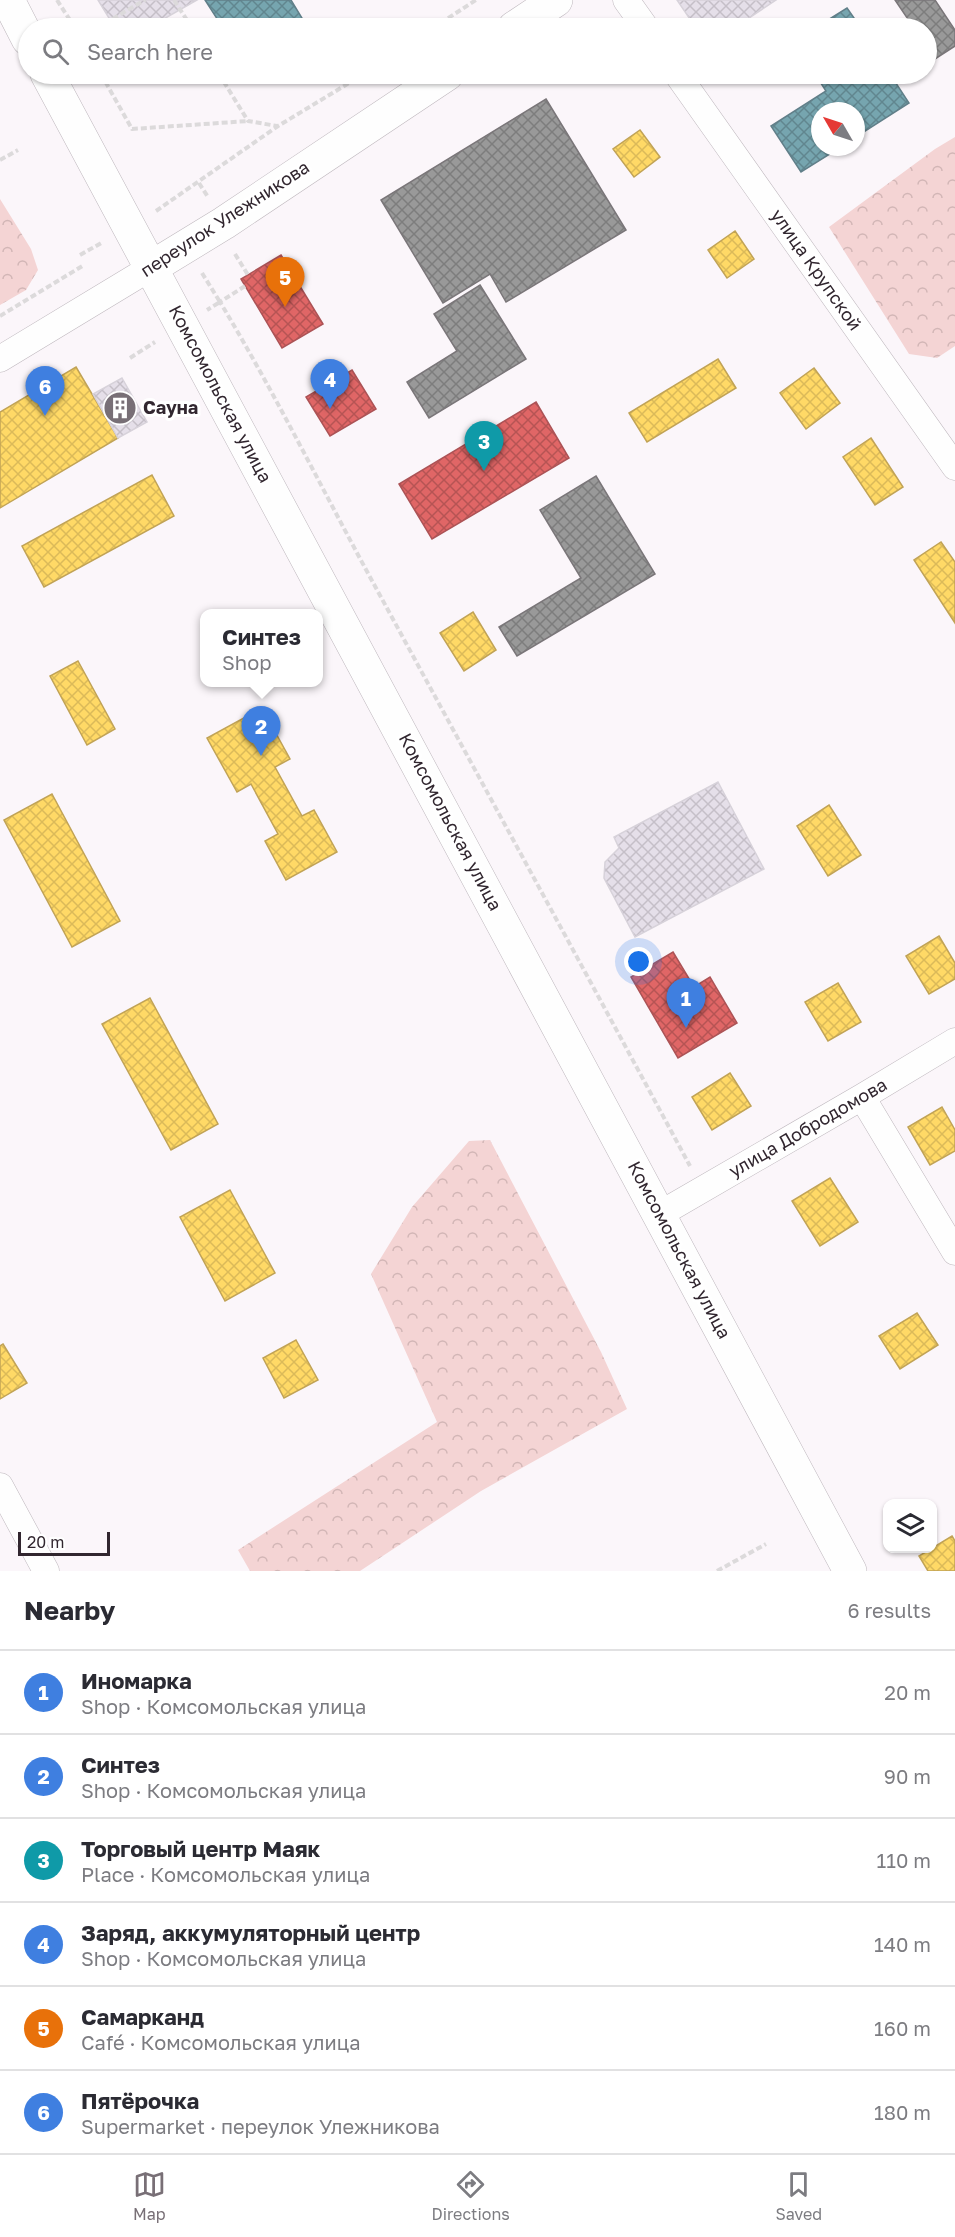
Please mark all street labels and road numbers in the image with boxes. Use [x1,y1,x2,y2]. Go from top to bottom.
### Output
street label: переулок Улежникова [136,155,313,281]
street label: улица Крупской [767,205,867,334]
street label: Комсомольская улица [165,301,277,486]
street label: Комсомольская улица [395,729,507,914]
street label: улица Добродомова [724,1073,891,1181]
street label: Комсомольская улица [624,1157,736,1342]

